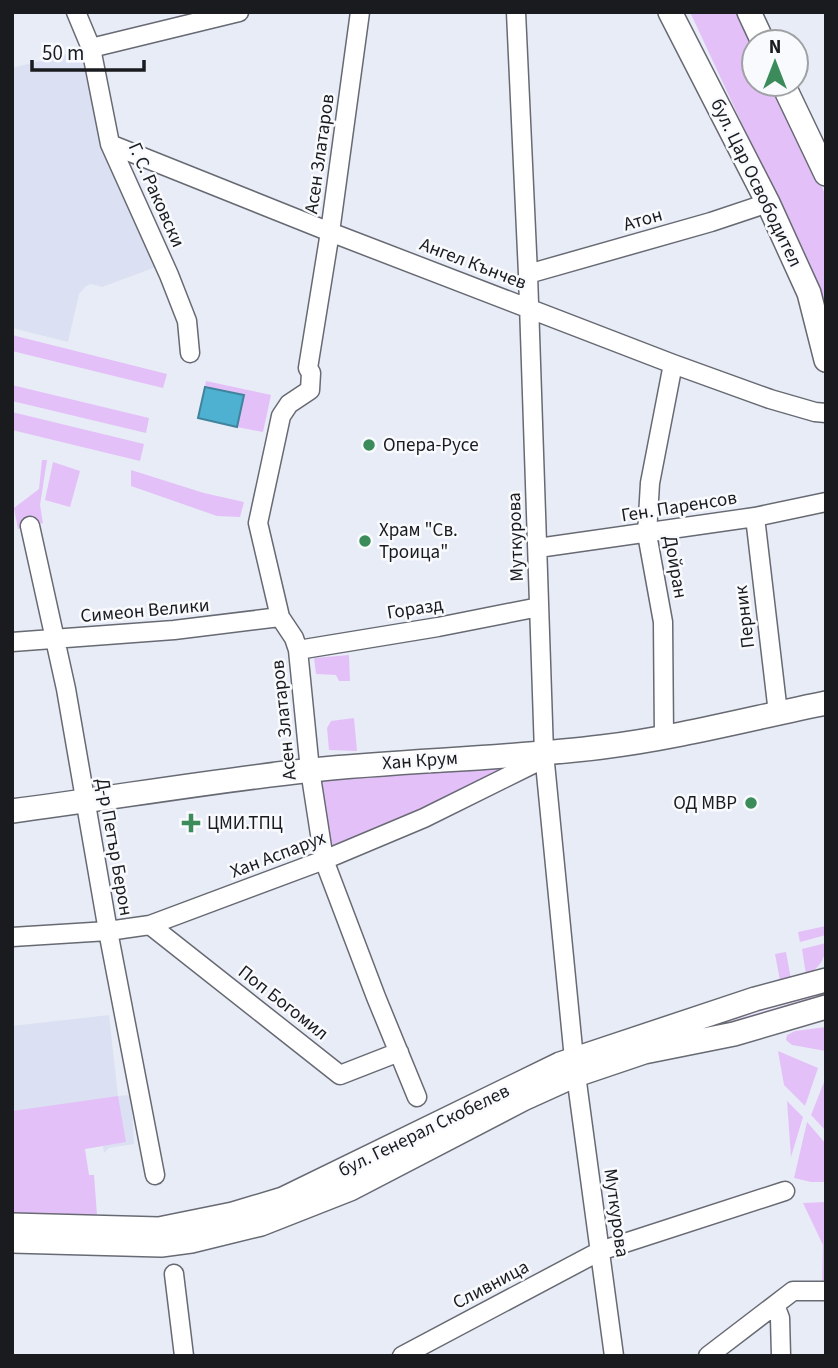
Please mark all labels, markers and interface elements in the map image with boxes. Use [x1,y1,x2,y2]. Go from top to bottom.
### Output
scale bar [32,28,144,72]
north arrow [740,28,810,98]
text: N [769,34,781,61]
text: 50 m [42,38,84,68]
street label: Асен Златаров [298,92,342,216]
street label: бул. Цар Освободител [703,94,809,272]
street label: Г. С. Раковски [121,138,191,252]
street label: Атон [620,202,666,238]
street label: Ангел Кънчев [416,231,530,297]
place label: Опера-Русе [383,432,479,459]
marker: Опера-Русе [361,437,377,453]
street label: Ген. Паренсов [619,485,739,529]
street label: Муткурова [501,492,531,582]
place label: Храм "Св. Троица" [379,517,458,566]
marker: Храм "Св. Троица" [357,533,373,549]
street label: Дойран [656,533,694,601]
street label: Перник [728,583,762,650]
street label: Горазд [385,591,445,627]
street label: Симеон Велики [79,592,211,630]
street label: Асен Златаров [264,659,304,781]
street label: Хан Крум [381,745,459,777]
street label: Д-р Петър Берон [89,776,139,918]
place label: ОД МВР [673,790,737,817]
marker: ОД МВР [743,795,759,811]
place label: ЦМИ.ТПЦ [207,810,283,837]
marker: ЦМИ.ТПЦ [181,813,201,833]
street label: Хан Аспарух [226,824,330,886]
street label: Поп Богомил [232,959,334,1047]
street label: бул. Генерал Скобелев [334,1078,514,1184]
street label: Муткурова [596,1167,636,1259]
street label: Сливница [448,1254,534,1316]

